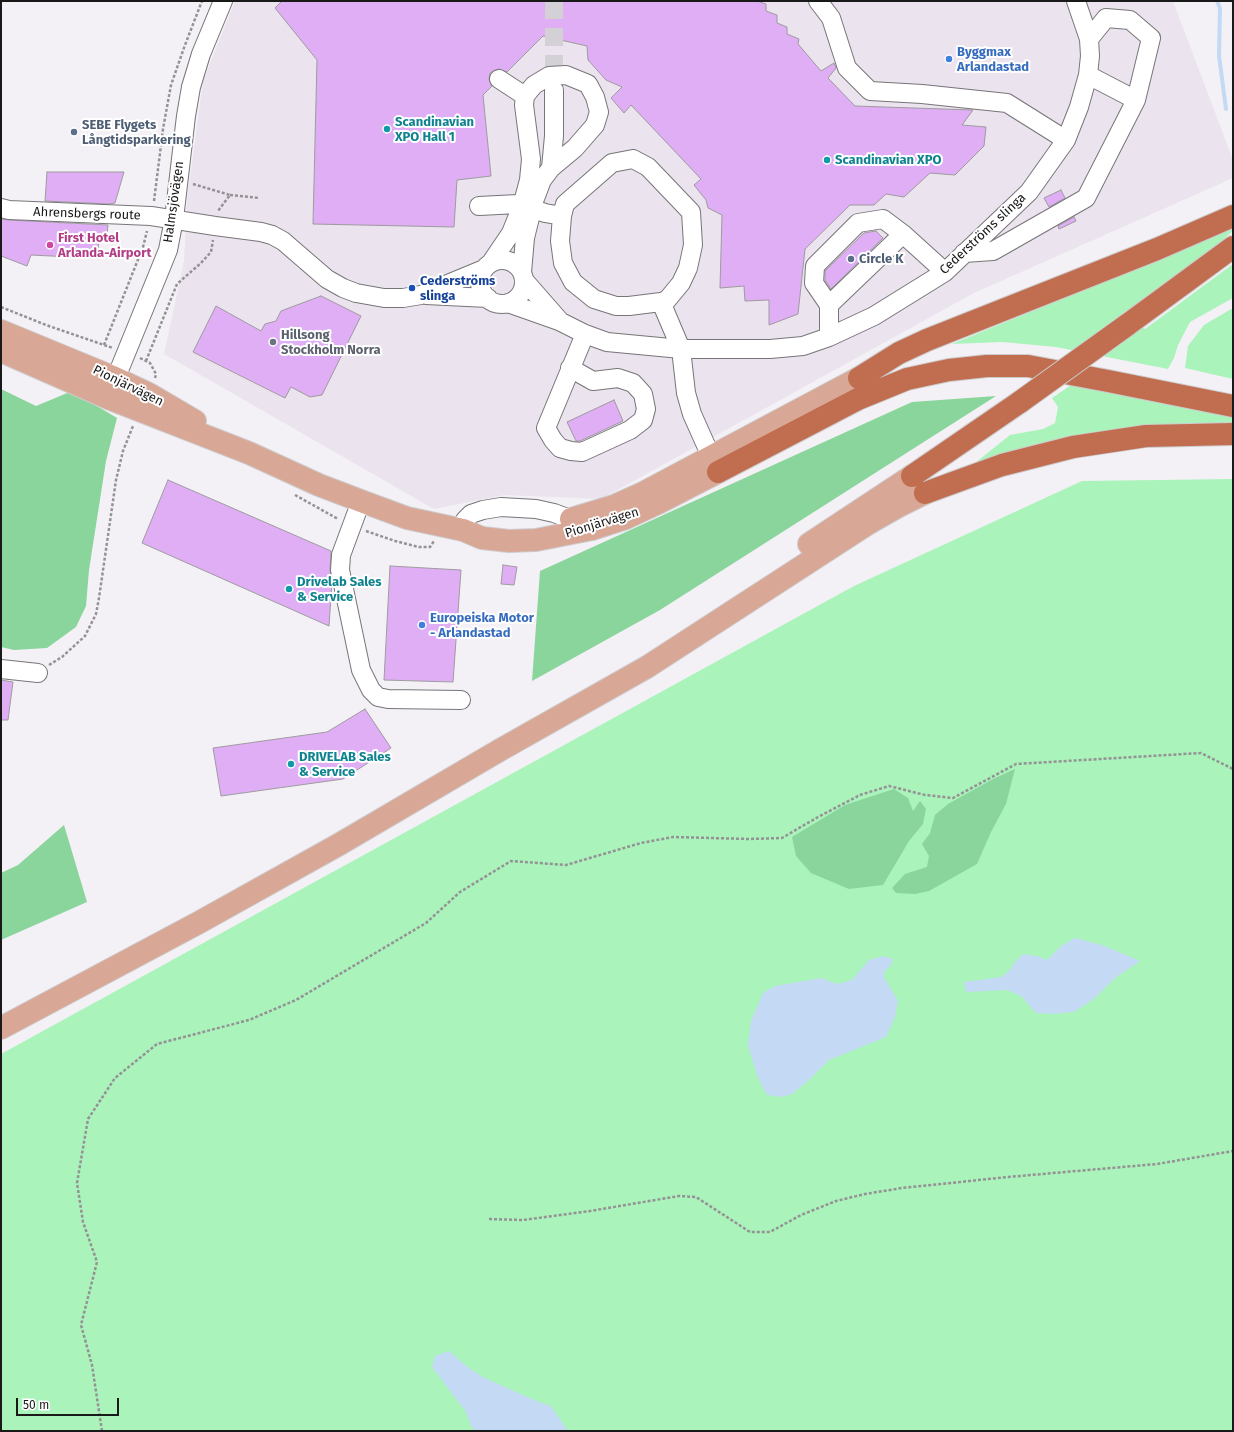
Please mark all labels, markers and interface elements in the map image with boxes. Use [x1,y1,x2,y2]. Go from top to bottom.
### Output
place label: Byggmax Arlandastad [957,44,1029,75]
marker: Byggmax Arlandastad [944,54,954,64]
place label: Scandinavian XPO Hall 1 [395,114,474,145]
place label: SEBE Flygets Långtidsparkering [82,117,191,148]
marker: Scandinavian XPO Hall 1 [382,124,392,134]
marker: SEBE Flygets Långtidsparkering [69,127,79,137]
place label: Scandinavian XPO [835,152,941,168]
marker: Scandinavian XPO [822,155,832,165]
street label: Halmsjövägen [161,160,187,244]
street label: Cederströms slinga [937,190,1029,278]
street label: Ahrensbergs route [33,204,141,224]
place label: First Hotel Arlanda-Airport [58,230,151,261]
marker: First Hotel Arlanda-Airport [45,240,55,250]
place label: Circle K [859,251,903,267]
marker: Circle K [846,254,856,264]
place label: Cederströms slinga [420,273,495,304]
marker: Cederströms slinga [407,283,417,293]
place label: Hillsong Stockholm Norra [281,327,381,358]
marker: Hillsong Stockholm Norra [268,337,278,347]
street label: Pionjärvägen [90,362,166,410]
street label: Pionjärvägen [563,504,641,542]
place label: Drivelab Sales & Service [297,574,382,605]
marker: Drivelab Sales & Service [284,584,294,594]
place label: Europeiska Motor - Arlandastad [430,610,534,641]
marker: Europeiska Motor - Arlandastad [417,620,427,630]
place label: DRIVELAB Sales & Service [299,749,391,780]
marker: DRIVELAB Sales & Service [286,759,296,769]
scale bar [18,1390,121,1416]
text: 50 m [23,1398,49,1412]

